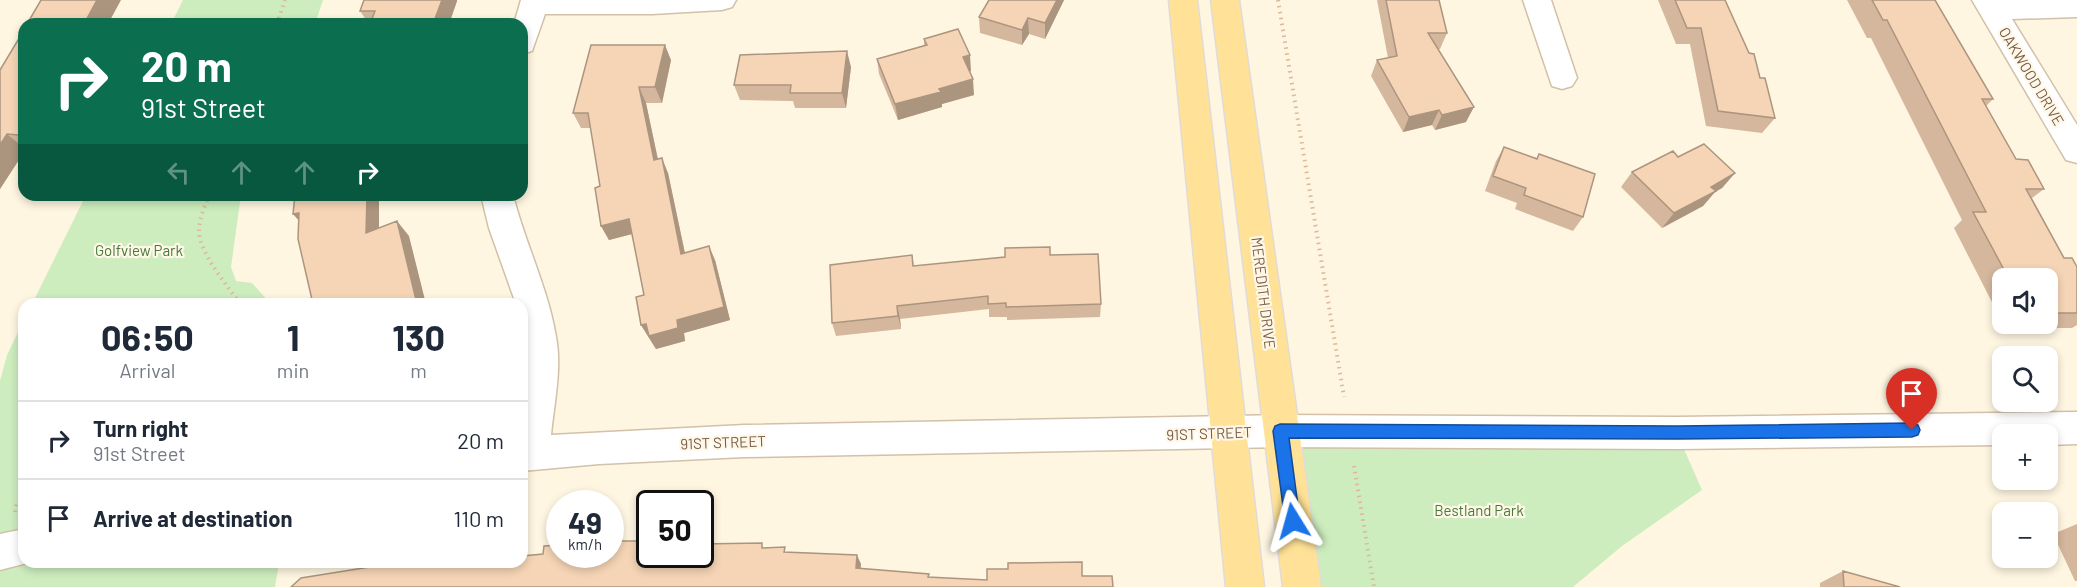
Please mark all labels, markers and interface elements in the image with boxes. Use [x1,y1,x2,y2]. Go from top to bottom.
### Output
street label: OAKWOOD DRIVE [1996,24,2068,128]
text: 20 m [141,40,232,90]
icon: right [42,42,120,120]
text: 91st Street [141,91,266,123]
icon: left [162,156,195,189]
icon: ahead [225,156,258,189]
icon: ahead [288,156,321,189]
icon: right [351,156,384,189]
street label: MEREDITH DRIVE [1248,236,1280,350]
park label: Golfview Park [95,241,184,259]
map controls [1992,268,2058,568]
button: sound [1992,268,2058,334]
text: 06:50 [101,315,194,358]
text: 1 [287,315,299,358]
text: 130 [392,315,445,358]
button: search [1992,346,2058,412]
text: Arrival [119,358,175,382]
text: min [277,358,309,382]
text: m [410,358,427,382]
pin [1886,368,1937,430]
icon: arrive [1895,377,1928,410]
text: Turn right [93,415,188,441]
street label: 91ST STREET [1166,423,1252,443]
icon: right [42,424,75,457]
button: + [1992,424,2058,490]
text: 20 m [457,427,504,453]
street label: 91ST STREET [680,432,766,452]
text: 91st Street [93,441,186,465]
position arrow [1261,489,1325,553]
speed limit sign: 50 [636,490,714,568]
park label: Bestland Park [1434,501,1524,519]
icon: arrive [42,502,75,535]
button: − [1992,502,2058,568]
text: 49 [568,504,602,540]
text: Arrive at destination [93,505,292,531]
text: 110 m [454,505,504,531]
text: km/h [568,535,602,553]

